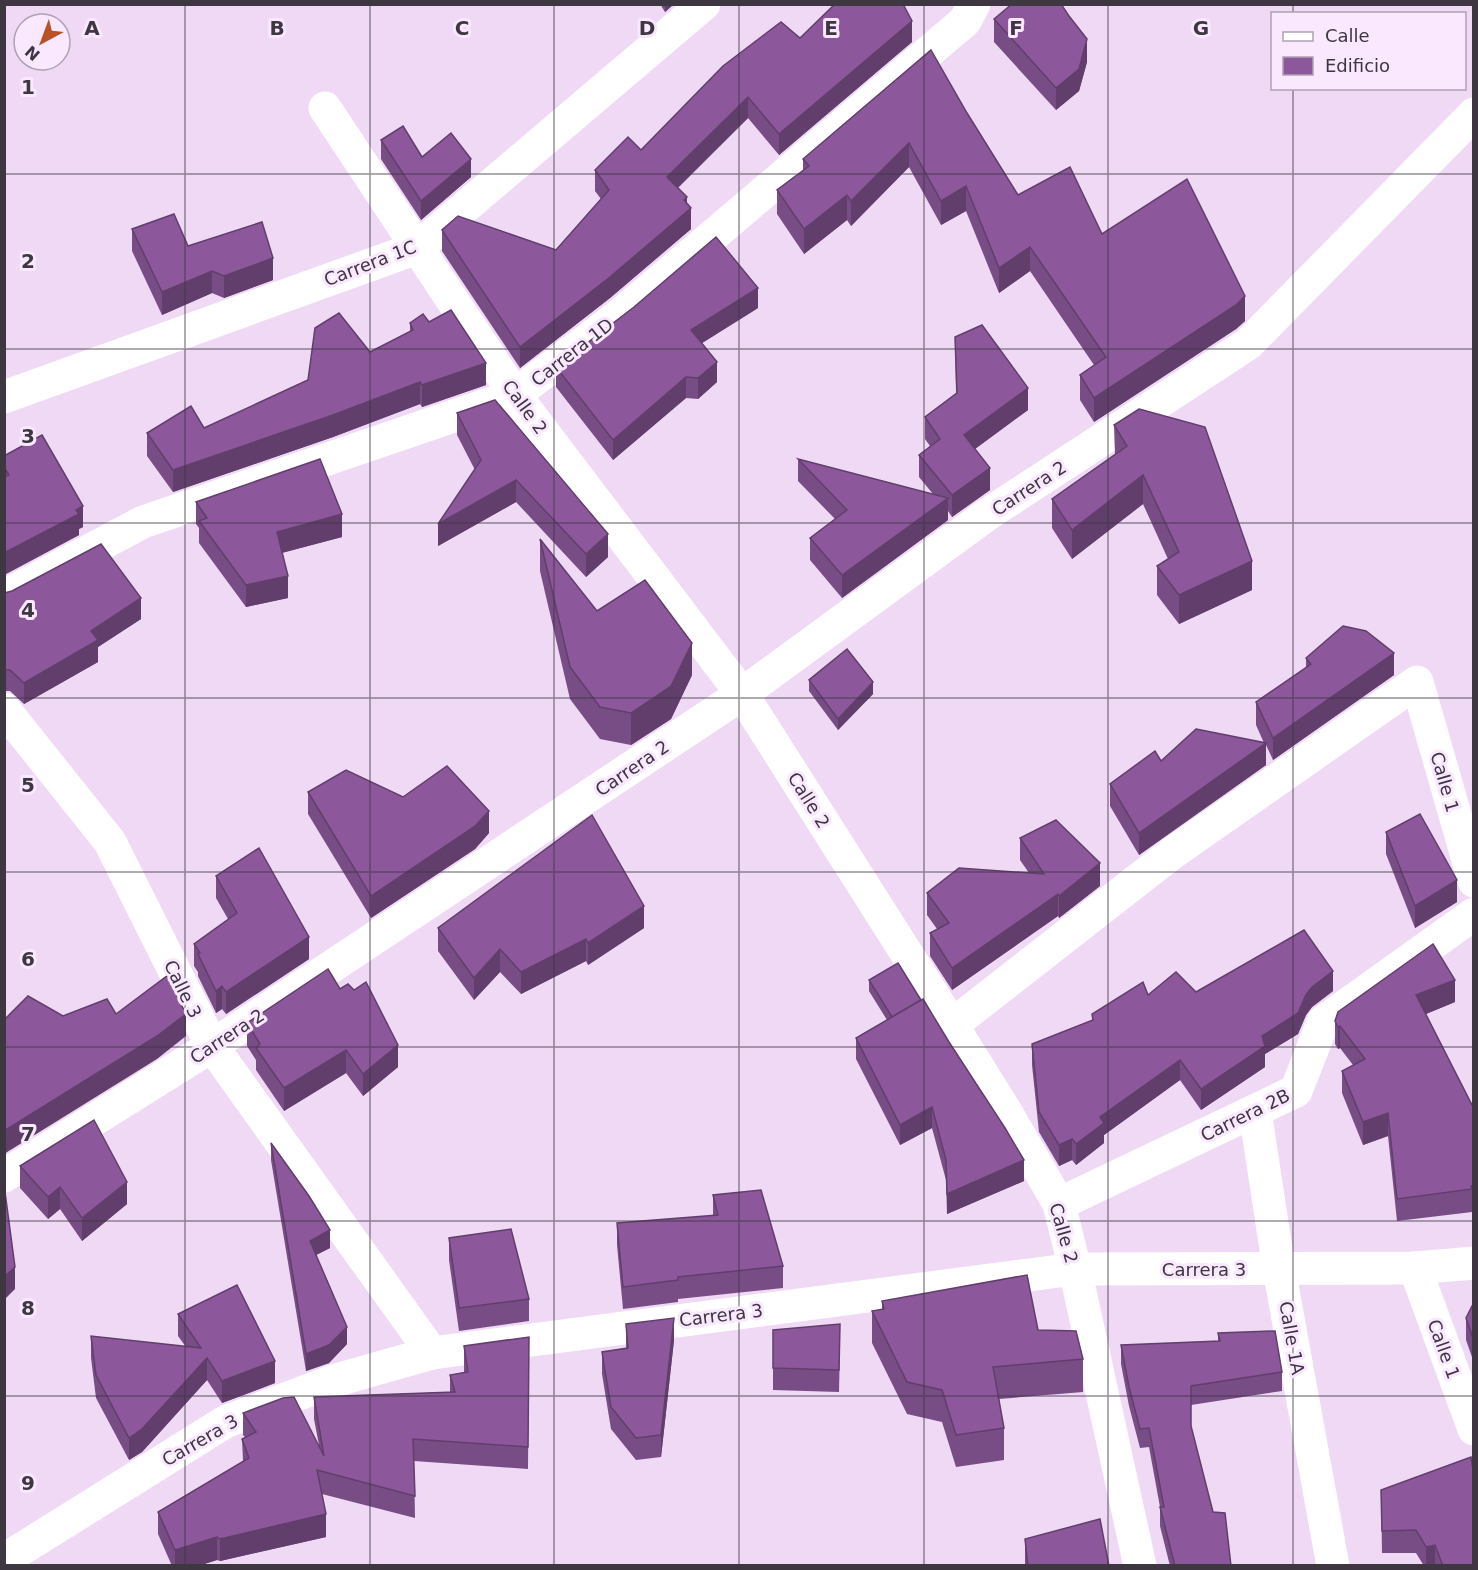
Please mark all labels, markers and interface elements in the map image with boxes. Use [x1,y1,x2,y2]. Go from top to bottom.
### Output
north arrow [12,12,72,72]
legend [1271,12,1466,90]
text: A [84,16,100,40]
text: B [269,16,285,40]
text: C [455,16,469,40]
text: D [639,16,655,40]
text: E [824,16,838,40]
text: F [1009,16,1023,40]
text: G [1193,16,1209,40]
text: Calle [1325,25,1370,46]
text: N [21,41,44,65]
text: Edificio [1325,55,1390,76]
text: 1 [21,75,35,99]
street label: Carrera 1C [321,236,419,290]
text: 2 [21,249,35,273]
street label: Carrera 1D [527,313,617,391]
street label: Calle 2 [498,376,552,438]
text: 3 [21,424,35,448]
street label: Carrera 2 [988,456,1070,520]
text: 4 [21,598,35,622]
street label: Carrera 2 [591,736,673,800]
street label: Calle 1 [1426,749,1464,815]
street label: Calle 2 [784,768,834,832]
text: 5 [21,773,35,797]
text: 6 [21,947,35,971]
street label: Calle 3 [160,957,206,1021]
street label: Carrera 2 [186,1004,268,1068]
street label: Carrera 2B [1197,1084,1293,1146]
text: 7 [21,1122,35,1146]
street label: Calle 2 [1045,1200,1083,1266]
street label: Carrera 3 [1162,1259,1246,1280]
text: 8 [21,1296,35,1320]
street label: Carrera 3 [678,1299,764,1331]
street label: Calle 1A [1275,1300,1309,1377]
street label: Calle 1 [1424,1316,1464,1382]
street label: Carrera 3 [158,1410,242,1470]
text: 9 [21,1471,35,1495]

